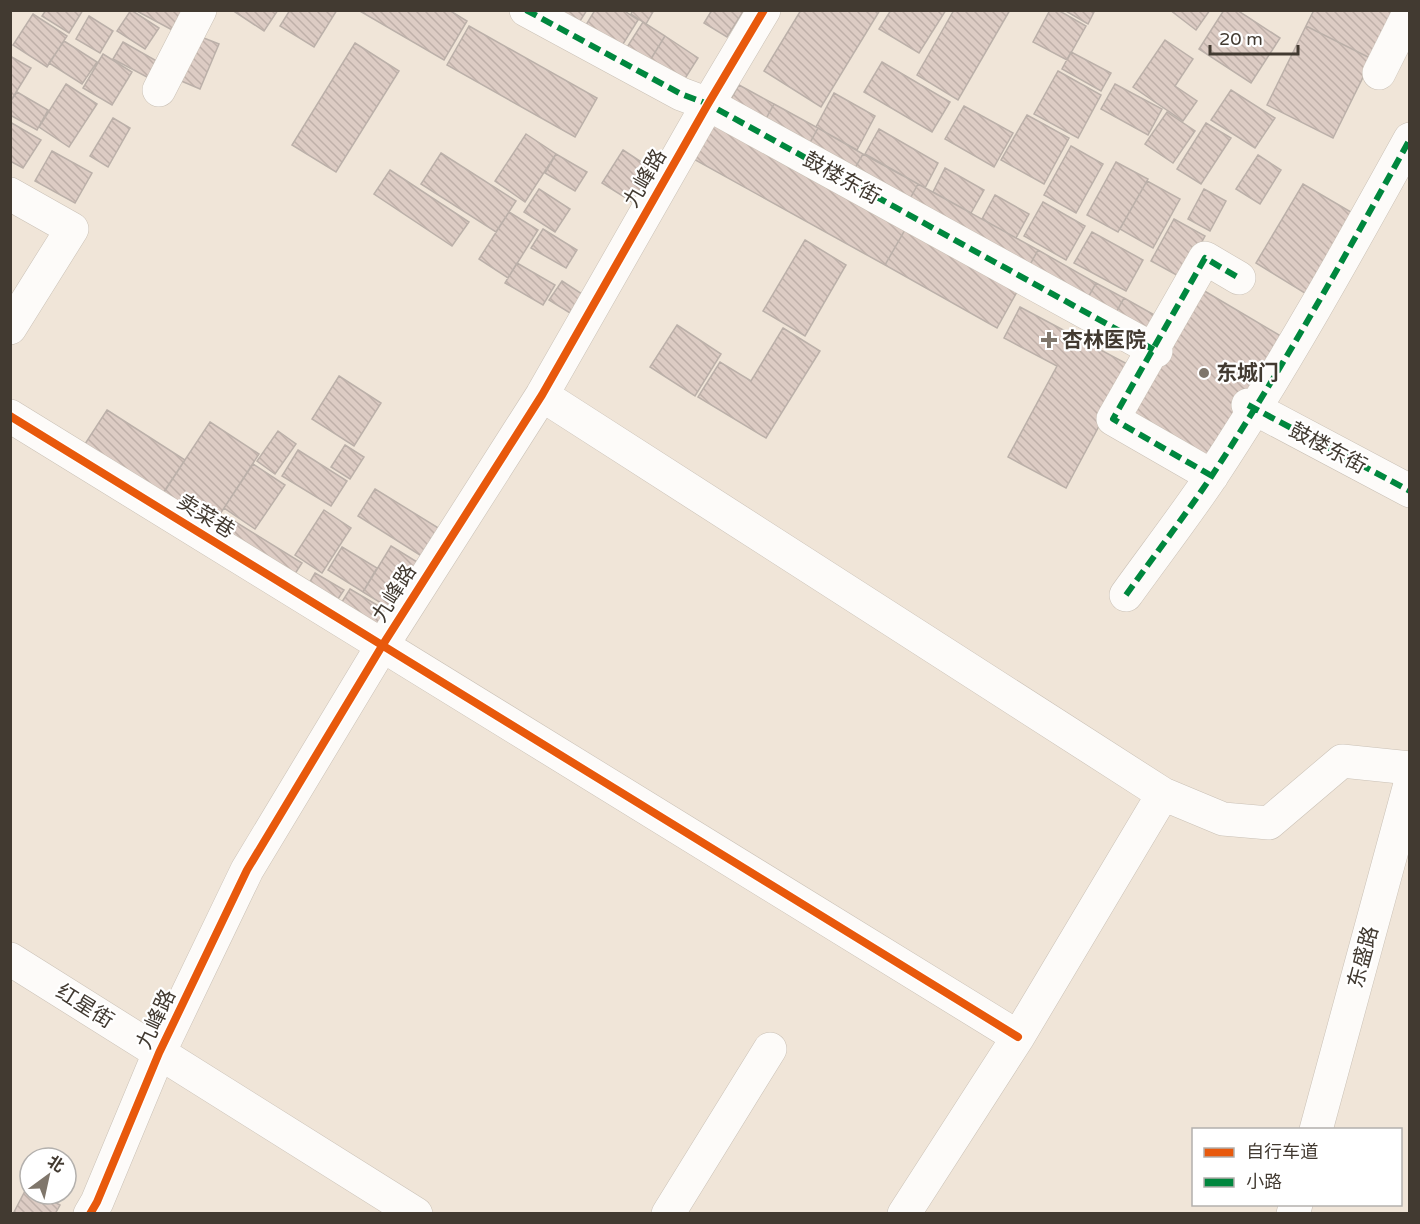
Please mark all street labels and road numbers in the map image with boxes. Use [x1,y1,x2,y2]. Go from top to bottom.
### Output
street label: 九峰路 [619,145,672,212]
street label: 鼓楼东街 [799,147,885,210]
street label: 鼓楼东街 [1285,418,1371,479]
street label: 卖菜巷 [172,489,239,544]
street label: 九峰路 [367,560,422,627]
street label: 东盛路 [1343,923,1384,991]
street label: 红星街 [51,979,118,1034]
street label: 九峰路 [132,985,181,1053]

